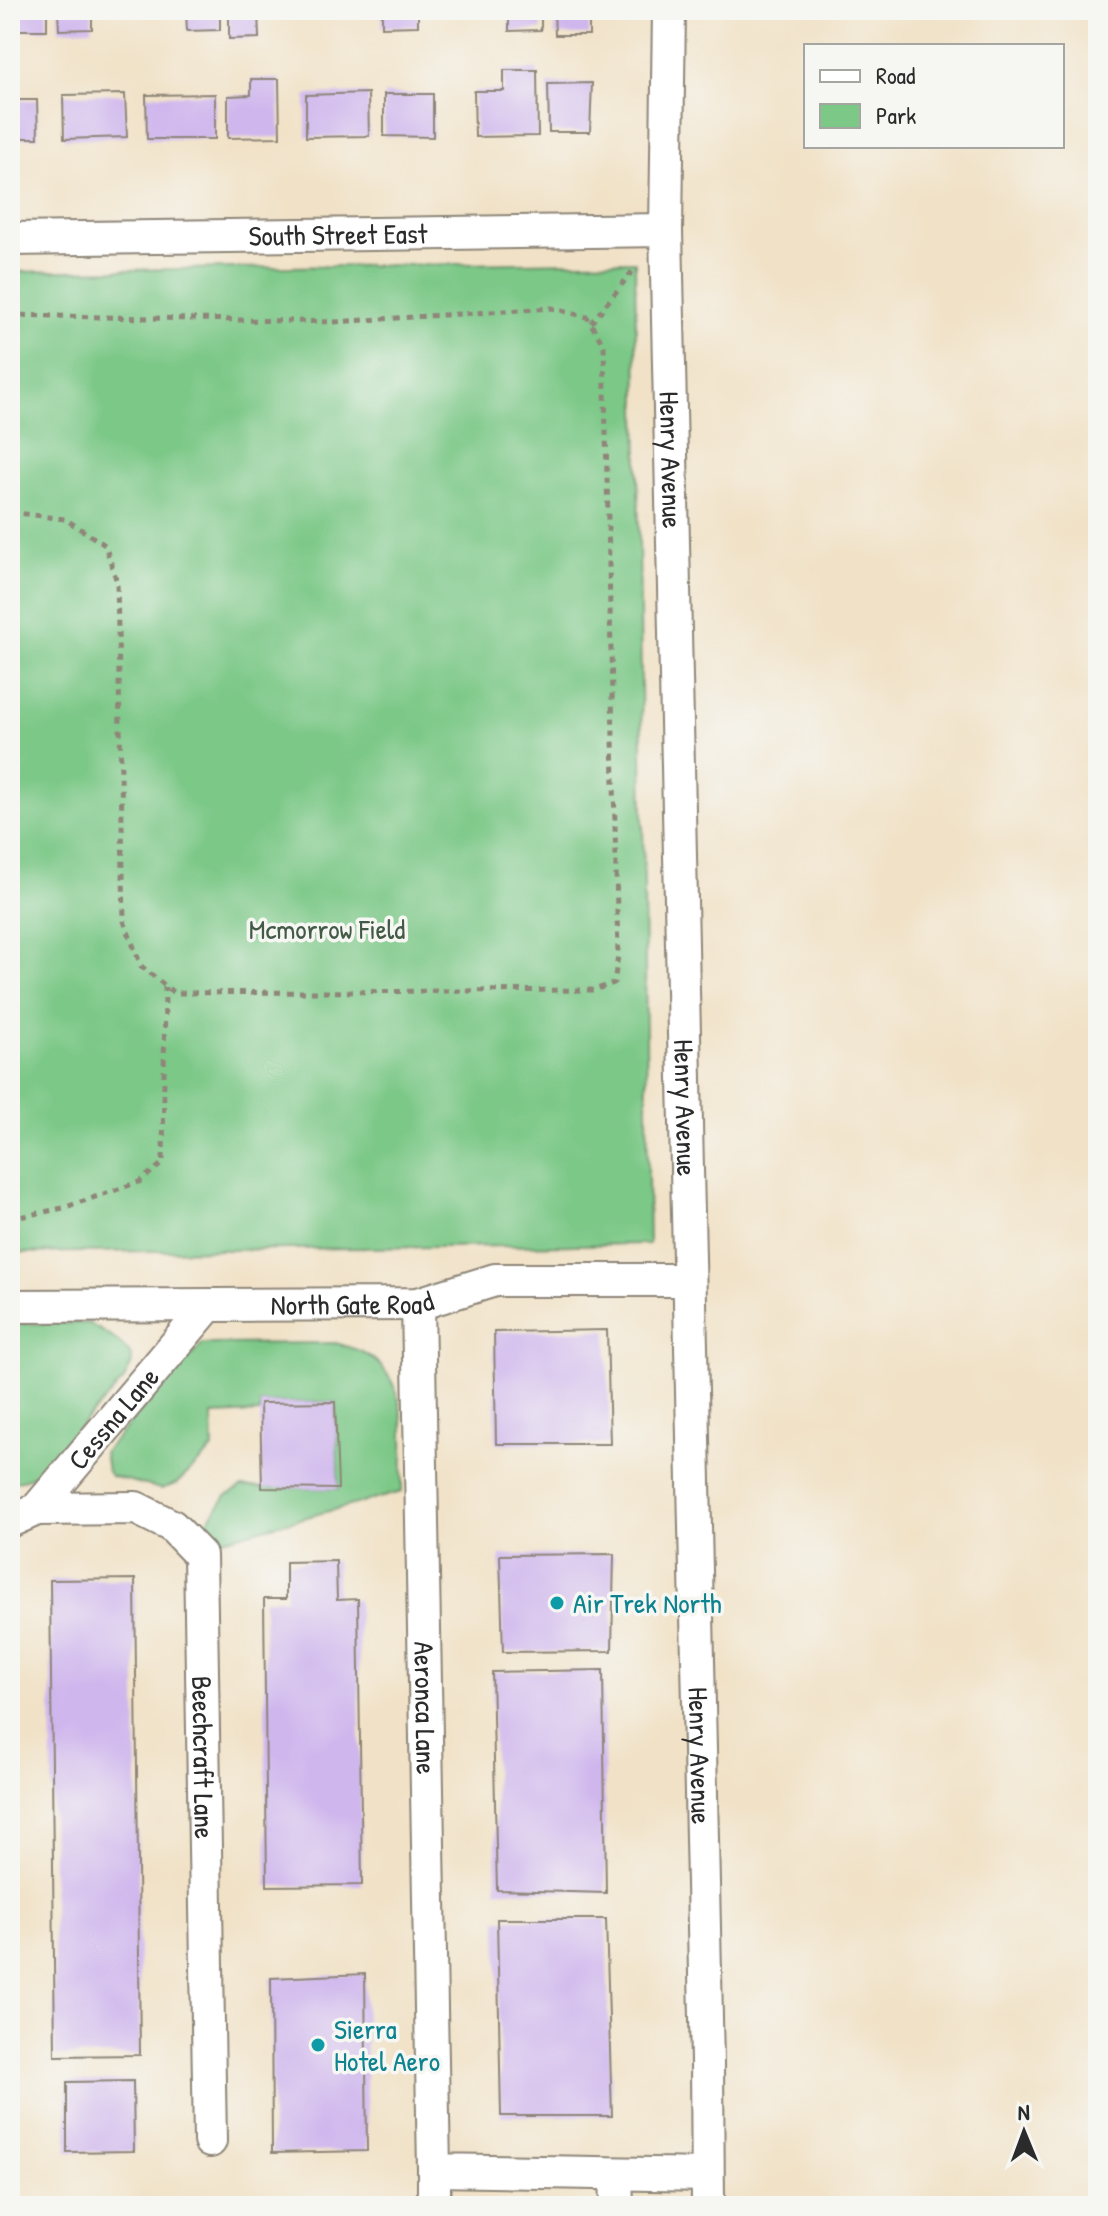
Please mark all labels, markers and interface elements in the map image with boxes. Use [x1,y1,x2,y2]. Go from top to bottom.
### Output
legend [804,44,1064,148]
text: Road [876,59,915,91]
text: Park [876,99,916,131]
street label: South Street East [248,214,428,255]
street label: Henry Avenue [651,391,692,529]
park label: Mcmorrow Field [249,910,405,948]
street label: Henry Avenue [665,1039,706,1177]
street label: North Gate Road [271,1281,438,1324]
street label: Cessna Lane [59,1359,168,1478]
place label: Air Trek North [573,1584,722,1622]
marker: Air Trek North [548,1594,566,1612]
street label: Aeronca Lane [405,1641,446,1775]
street label: Beechcraft Lane [183,1676,224,1839]
street label: Henry Avenue [680,1687,721,1825]
place label: Sierra Hotel Aero [334,2010,440,2080]
marker: Sierra Hotel Aero [309,2036,327,2054]
north arrow [984,2092,1064,2172]
text: N [1018,2097,1030,2127]

